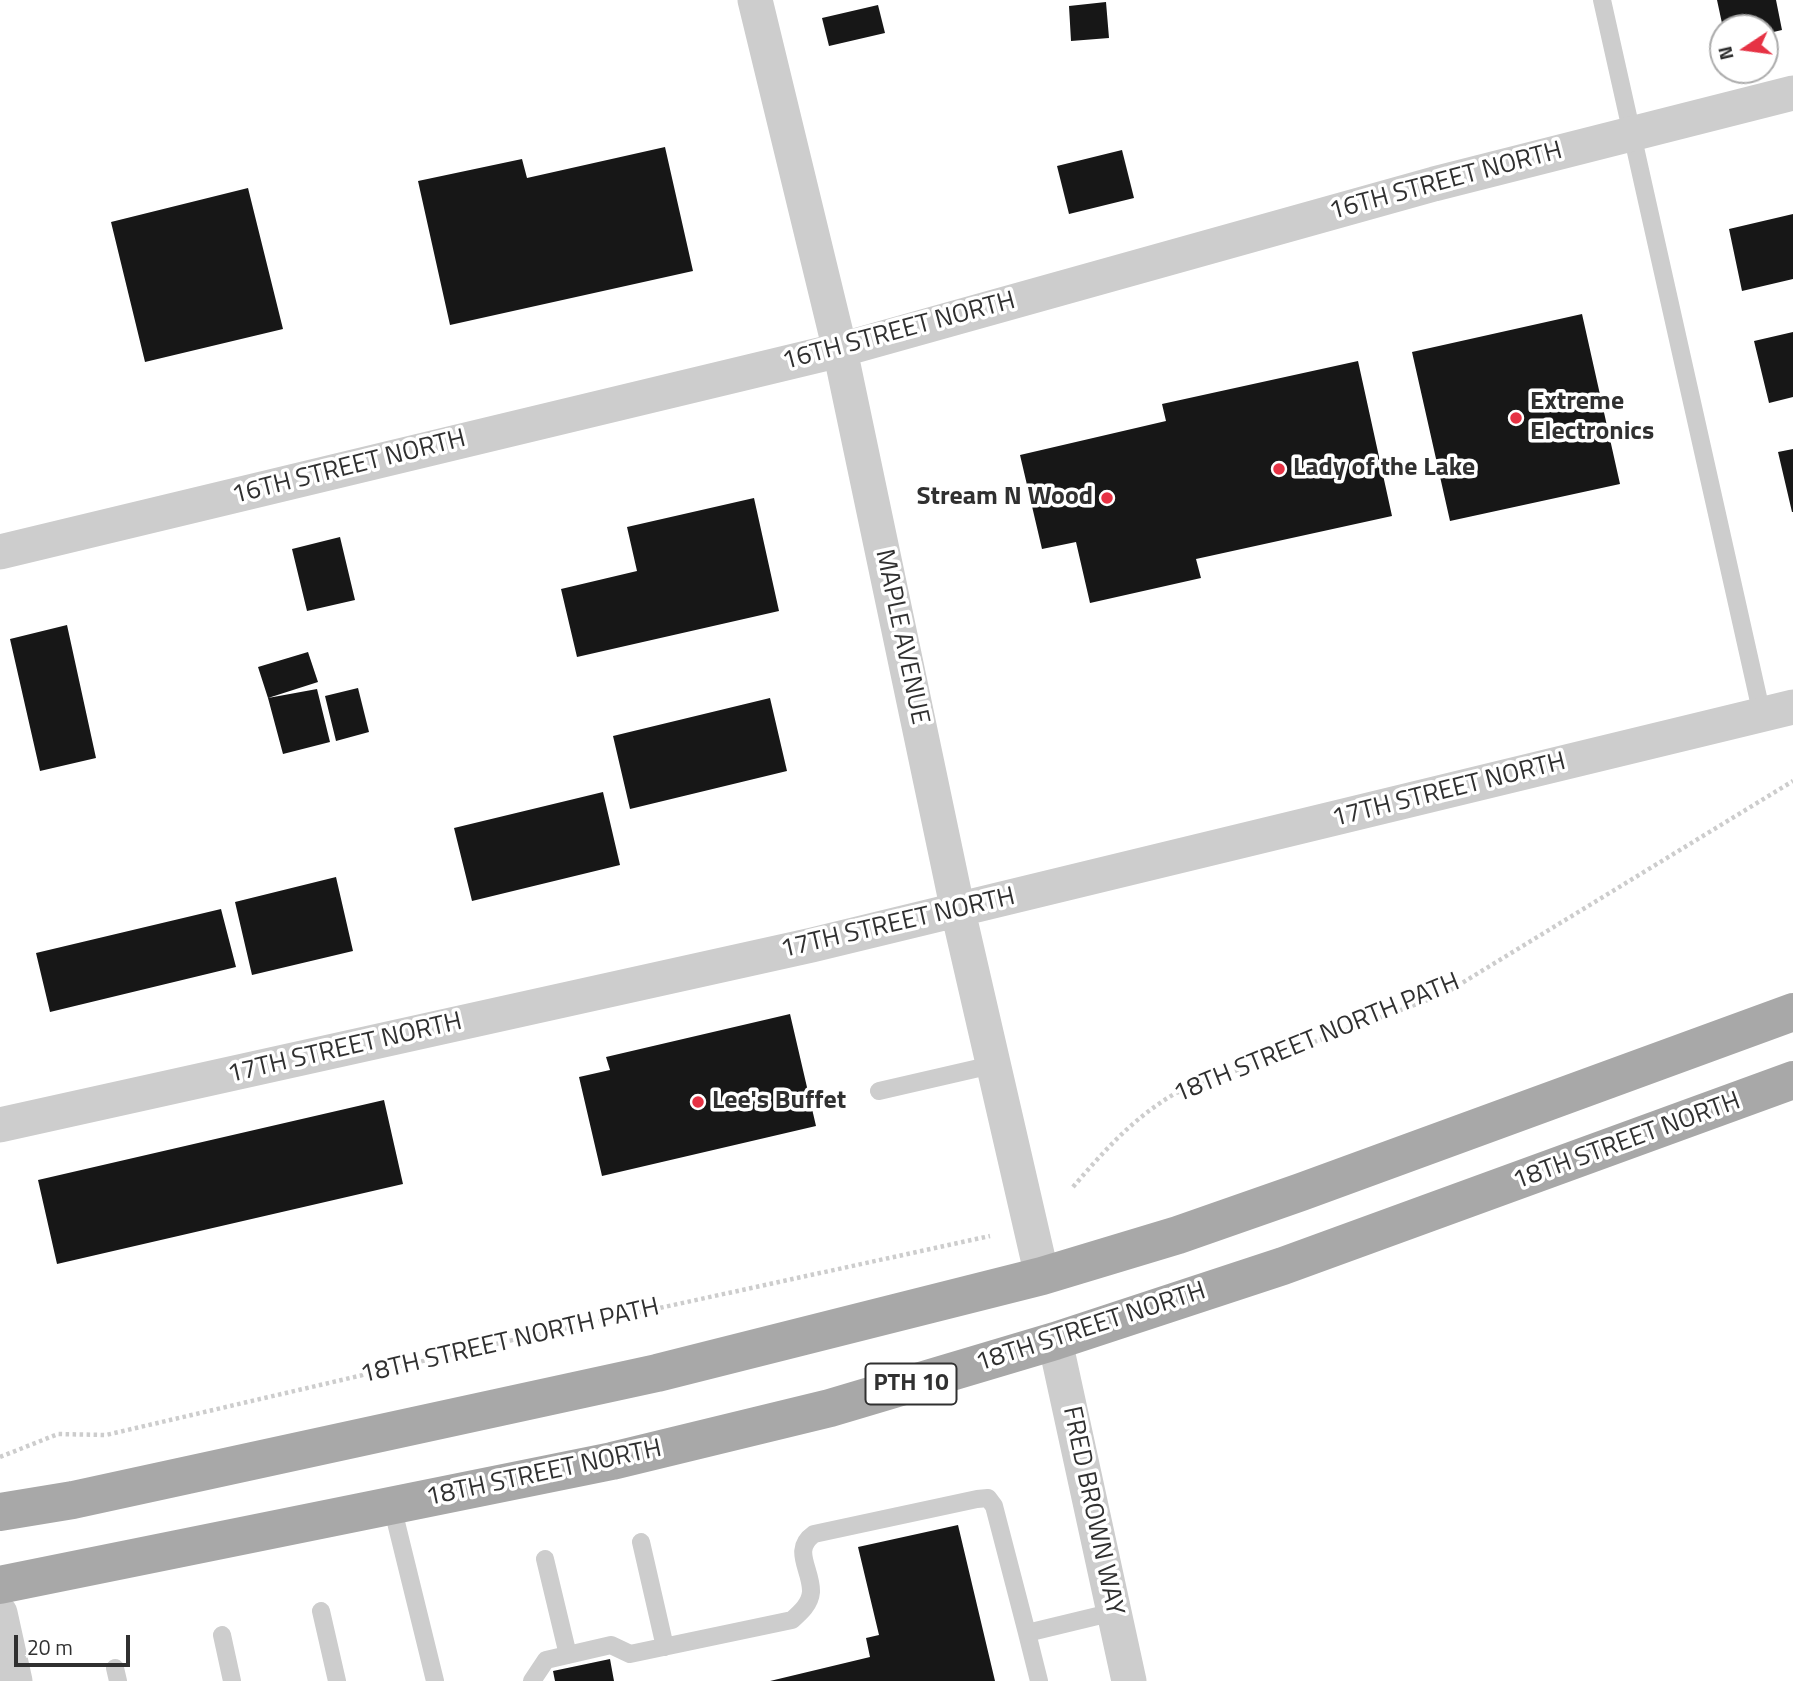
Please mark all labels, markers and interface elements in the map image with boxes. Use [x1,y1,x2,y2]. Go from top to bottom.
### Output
north arrow [1709,14,1779,84]
text: N [1709,44,1741,63]
street label: 16TH STREET NORTH [1326,136,1566,228]
street label: 16TH STREET NORTH [779,286,1019,378]
place label: Extreme Electronics [1530,387,1654,448]
marker: Extreme Electronics [1508,410,1524,426]
street label: 16TH STREET NORTH [229,424,469,512]
place label: Lady of the Lake [1293,453,1475,485]
marker: Lady of the Lake [1271,461,1287,477]
place label: Stream N Wood [916,482,1093,514]
marker: Stream N Wood [1099,490,1115,506]
street label: MAPLE AVENUE [867,547,935,727]
street label: 17TH STREET NORTH [1329,747,1569,835]
street label: 17TH STREET NORTH [778,882,1018,966]
street label: 18TH STREET NORTH PATH [1170,967,1464,1111]
street label: 17TH STREET NORTH [225,1007,465,1091]
place label: Lee's Buffet [712,1086,846,1118]
street label: 18TH STREET NORTH [1509,1086,1745,1198]
marker: Lee's Buffet [690,1094,706,1110]
street label: 18TH STREET NORTH [972,1276,1210,1380]
street label: 18TH STREET NORTH PATH [358,1292,662,1392]
road number: PTH 10 [866,1364,956,1404]
street label: FRED BROWN WAY [1055,1404,1129,1618]
street label: 18TH STREET NORTH [424,1434,664,1514]
scale bar [18,1622,133,1666]
text: 20 m [27,1631,73,1663]

